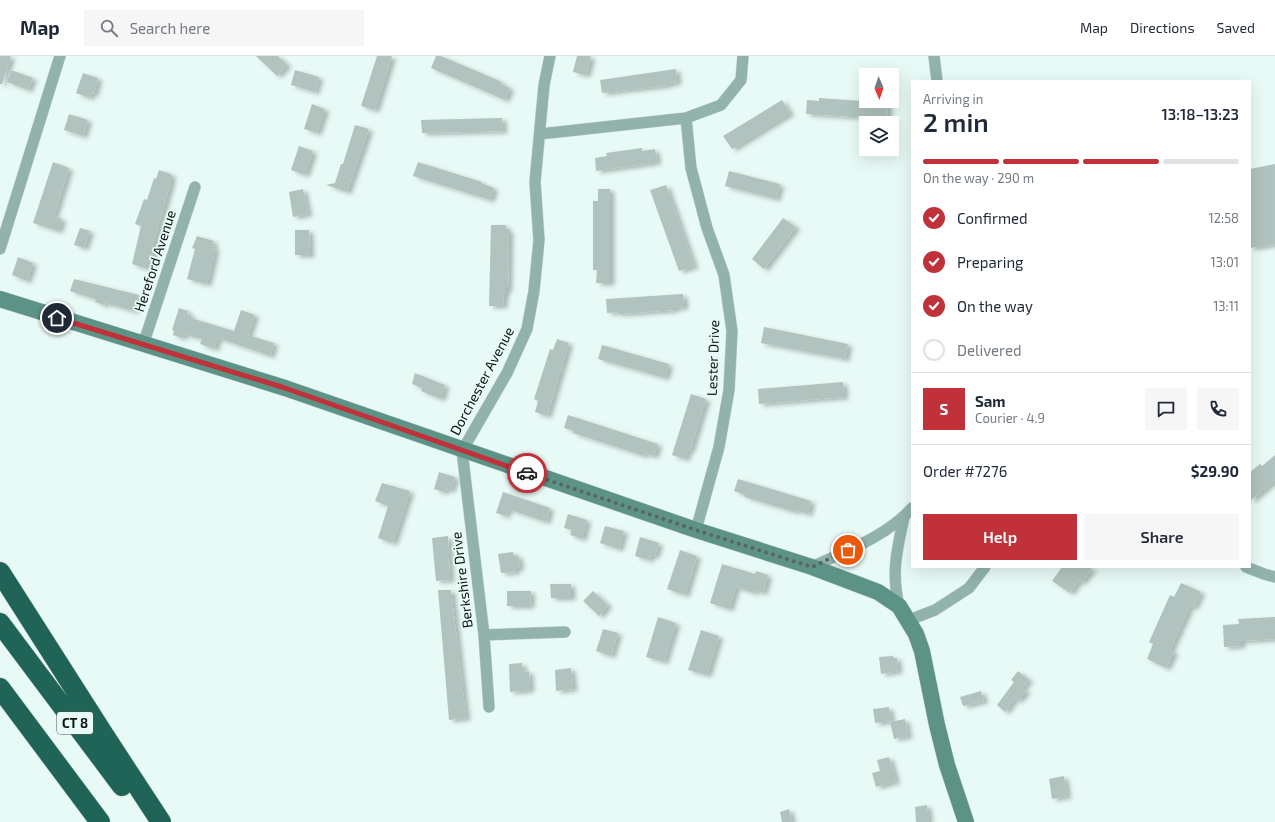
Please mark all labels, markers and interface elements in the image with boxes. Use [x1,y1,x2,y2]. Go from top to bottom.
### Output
search box [84,10,364,46]
text: Map [20,16,60,39]
icon: search [98,17,120,39]
text: Search here [130,19,210,37]
text: Map [1080,19,1108,36]
text: Directions [1130,19,1195,36]
text: Saved [1217,19,1255,36]
north arrow [859,68,899,108]
map controls [859,68,899,156]
text: Arriving in [923,91,983,107]
text: 13:18–13:23 [1161,105,1239,123]
text: 2 min [923,106,989,137]
button: layers [859,116,899,156]
text: On the way · 290 m [923,170,1034,186]
icon: check [923,207,945,229]
street label: Hereford Avenue [130,208,179,314]
text: Confirmed [957,209,1028,227]
text: 12:58 [1209,210,1239,226]
icon: check [923,251,945,273]
text: Preparing [957,253,1023,271]
text: 13:01 [1211,254,1239,270]
icon: check [923,295,945,317]
text: On the way [957,297,1033,315]
text: 13:11 [1213,298,1239,314]
pin [40,301,74,335]
icon: home [46,307,68,329]
street label: Lester Drive [703,320,722,396]
street label: Dorchester Avenue [446,324,517,438]
text: Delivered [957,341,1022,359]
button: chat [1145,388,1187,430]
button: phone [1197,388,1239,430]
text: Sam [975,392,1006,410]
text: S [940,400,948,418]
text: Courier · 4.9 [975,410,1045,426]
courier [507,453,547,493]
icon: car [516,462,538,484]
text: Order #7276 [923,462,1007,480]
text: $29.90 [1191,462,1239,480]
button: Help [923,514,1077,560]
button: Share [1085,514,1239,560]
street label: Berkshire Drive [447,531,476,629]
pin [831,533,865,567]
icon: bag [837,539,859,561]
road number: CT 8 [57,712,93,734]

